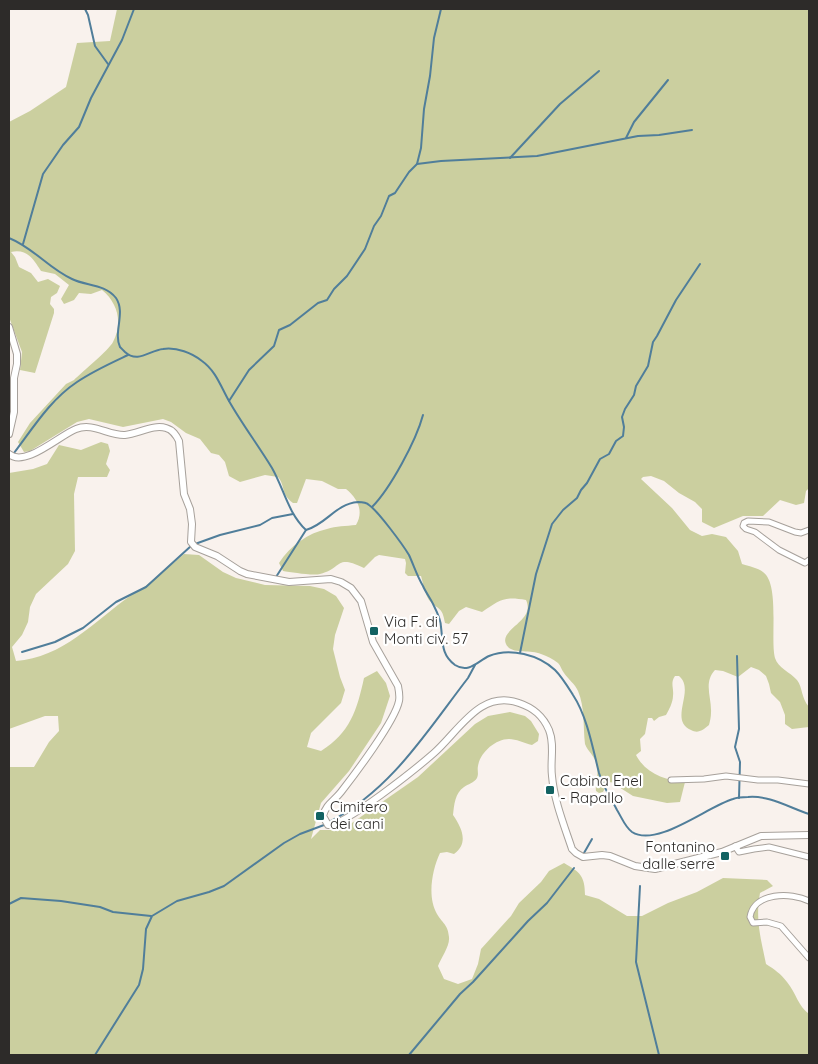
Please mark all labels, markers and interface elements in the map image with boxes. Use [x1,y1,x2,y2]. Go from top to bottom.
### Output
place label: Via F. di Monti civ. 57 [384,612,468,648]
marker: Via F. di Monti civ. 57 [368,625,380,637]
place label: Cabina Enel - Rapallo [560,771,642,807]
marker: Cabina Enel - Rapallo [544,784,556,796]
place label: Cimitero dei cani [330,797,388,833]
marker: Cimitero dei cani [314,810,326,822]
place label: Fontanino dalle serre [642,837,715,873]
marker: Fontanino dalle serre [719,850,731,862]

